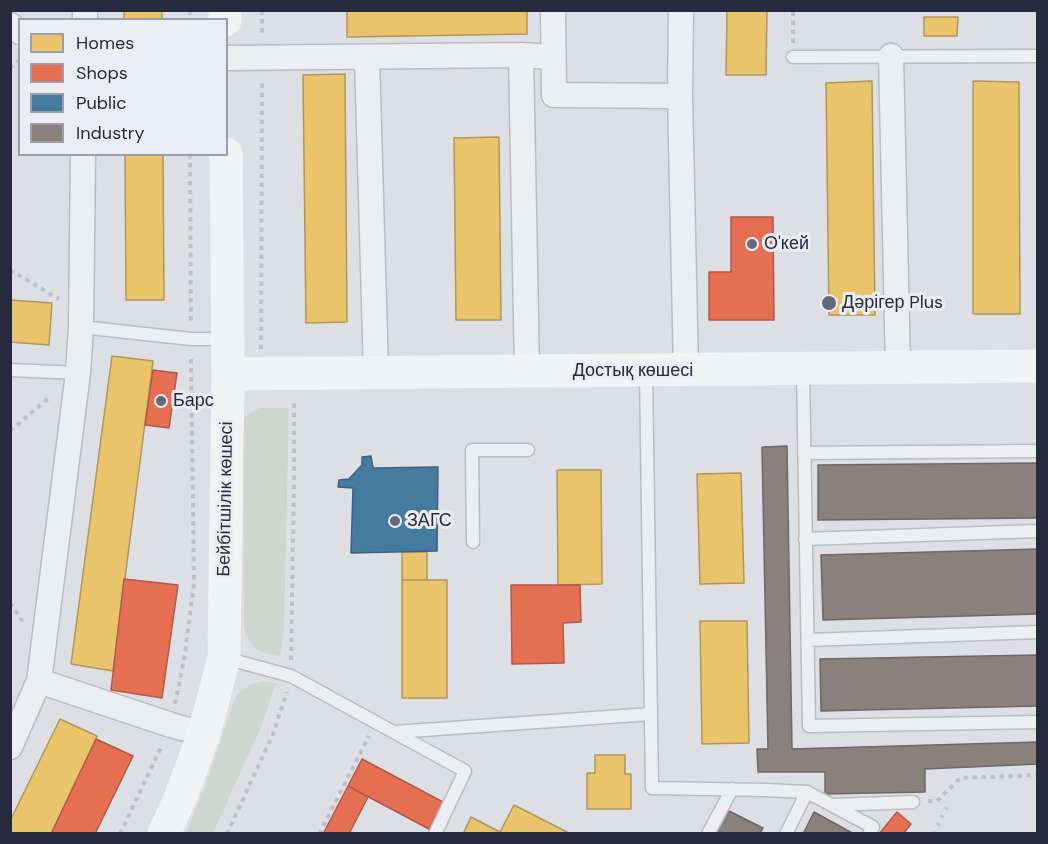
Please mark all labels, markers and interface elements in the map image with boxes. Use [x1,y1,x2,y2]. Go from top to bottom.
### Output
legend [18,18,228,156]
text: Homes [76,31,134,55]
text: Shops [76,61,128,85]
text: Public [76,91,127,115]
text: Industry [76,121,145,145]
place label: О'кей [764,233,809,255]
marker: О'кей [745,237,759,251]
place label: Дәрігер Plus [842,292,943,314]
marker: Дәрігер Plus [820,294,838,312]
street label: Достық көшесі [573,360,693,382]
place label: Барс [173,390,214,412]
marker: Барс [154,394,168,408]
street label: Бейбітшілік көшесі [214,421,238,577]
place label: ЗАГС [407,510,452,532]
marker: ЗАГС [388,514,402,528]

